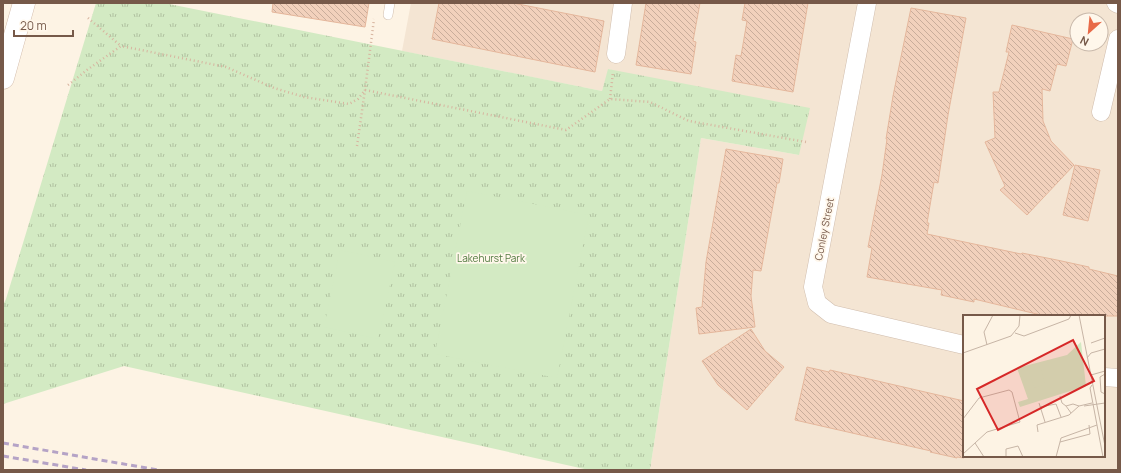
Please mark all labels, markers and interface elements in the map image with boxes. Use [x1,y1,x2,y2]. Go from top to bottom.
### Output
scale bar [14,12,73,38]
north arrow [1069,12,1109,52]
text: 20 m [20,17,47,34]
text: N [1077,33,1091,50]
street label: Conley Street [811,196,837,262]
park label: Lakehurst Park [457,251,526,265]
inset map [963,315,1105,457]

